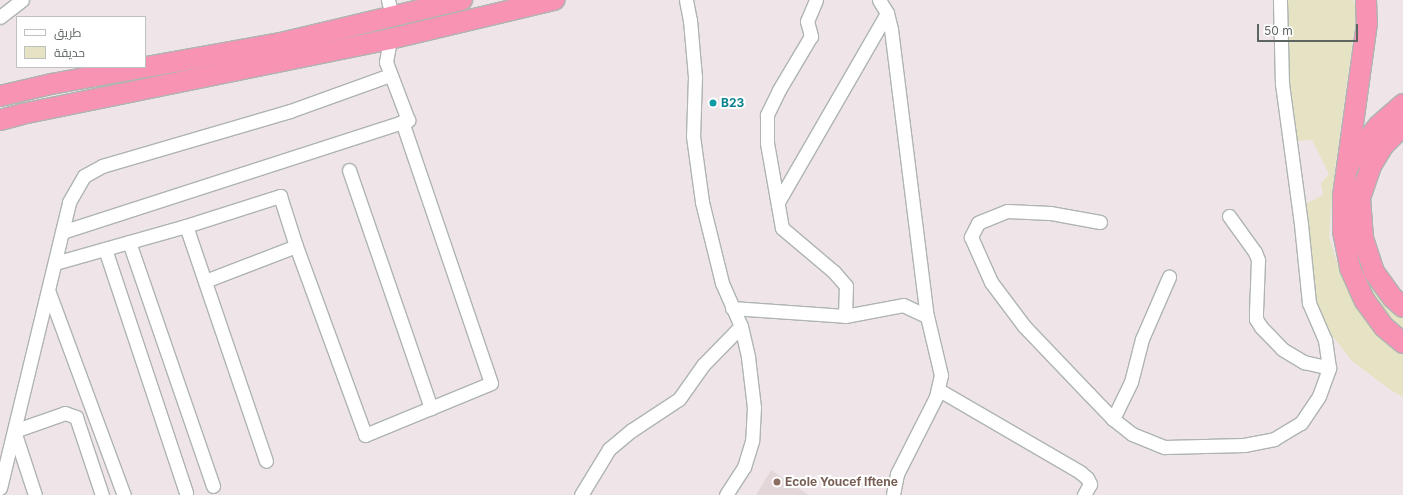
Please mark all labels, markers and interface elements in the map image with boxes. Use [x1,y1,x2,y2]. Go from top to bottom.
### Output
legend [16,16,146,68]
scale bar [1259,16,1360,42]
text: 50 m [1264,23,1293,38]
text: طريق [54,25,81,40]
text: حديقة [54,45,85,60]
place label: B23 [721,96,744,110]
marker: B23 [708,98,718,108]
place label: Ecole Youcef Iftene [785,475,898,489]
marker: Ecole Youcef Iftene [772,477,782,487]

